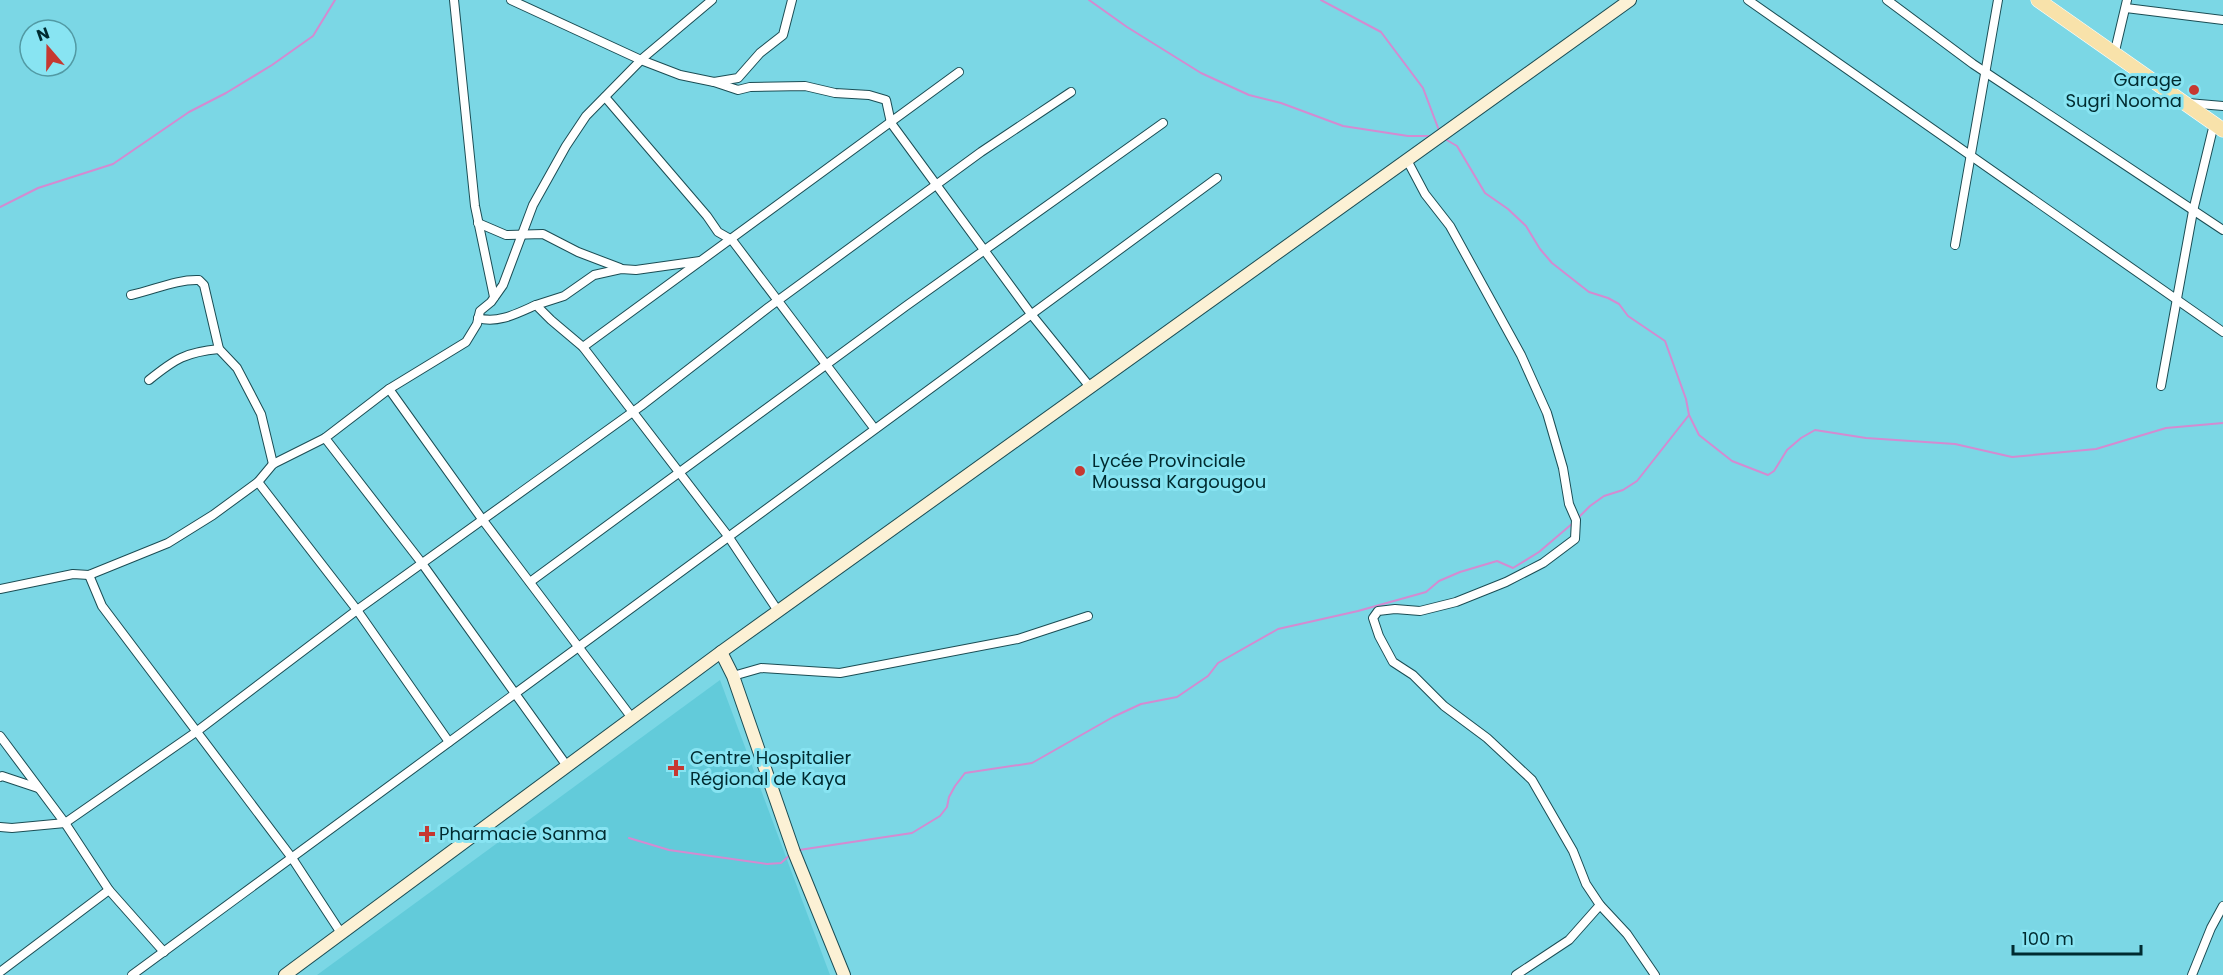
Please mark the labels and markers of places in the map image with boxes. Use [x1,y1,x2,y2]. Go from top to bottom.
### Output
place label: Garage Sugri Nooma [2065,67,2182,113]
marker: Garage Sugri Nooma [2187,83,2201,97]
place label: Lycée Provinciale Moussa Kargougou [1092,448,1266,494]
marker: Lycée Provinciale Moussa Kargougou [1073,464,1087,478]
place label: Centre Hospitalier Régional de Kaya [690,745,852,791]
marker: Centre Hospitalier Régional de Kaya [667,759,685,777]
place label: Pharmacie Sanma [439,821,607,846]
marker: Pharmacie Sanma [420,827,434,841]

